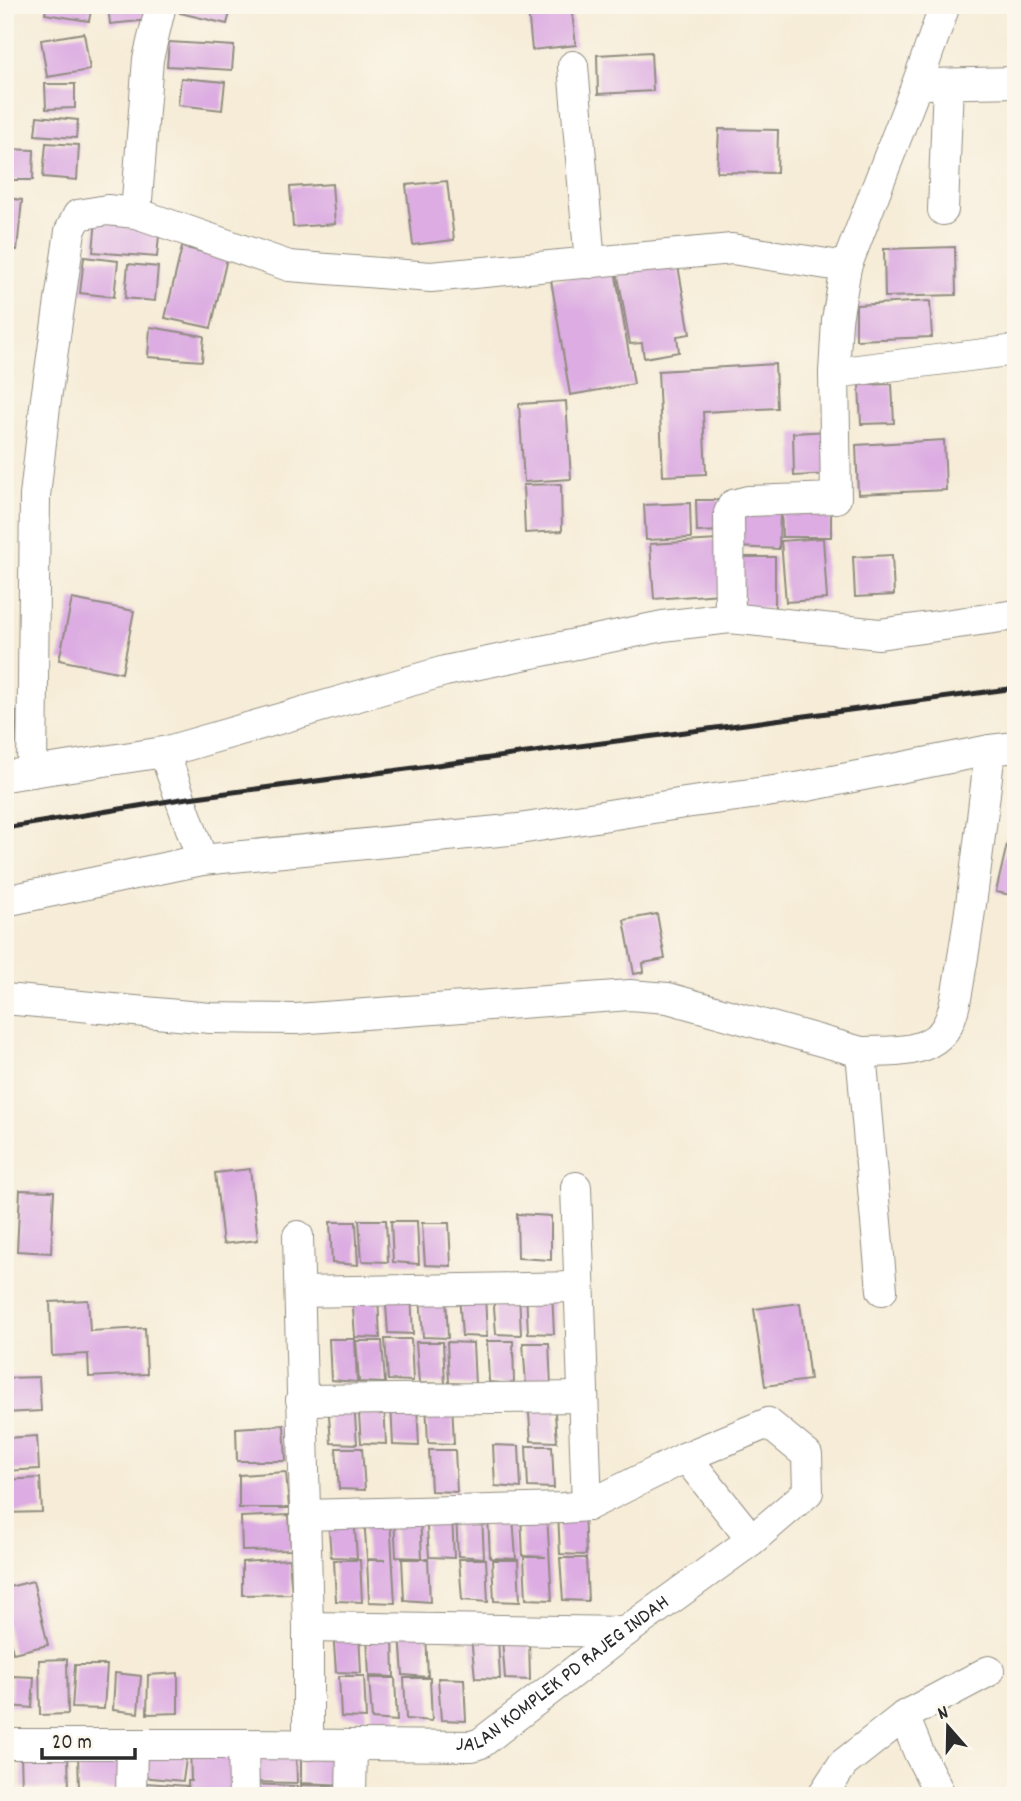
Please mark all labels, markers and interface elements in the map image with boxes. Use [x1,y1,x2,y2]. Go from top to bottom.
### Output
street label: JALAN KOMPLEK PD RAJEG INDAH [456,1589,677,1761]
north arrow [912,1692,982,1762]
text: N [934,1700,952,1729]
scale bar [42,1717,135,1761]
text: 20 m [52,1729,92,1759]

